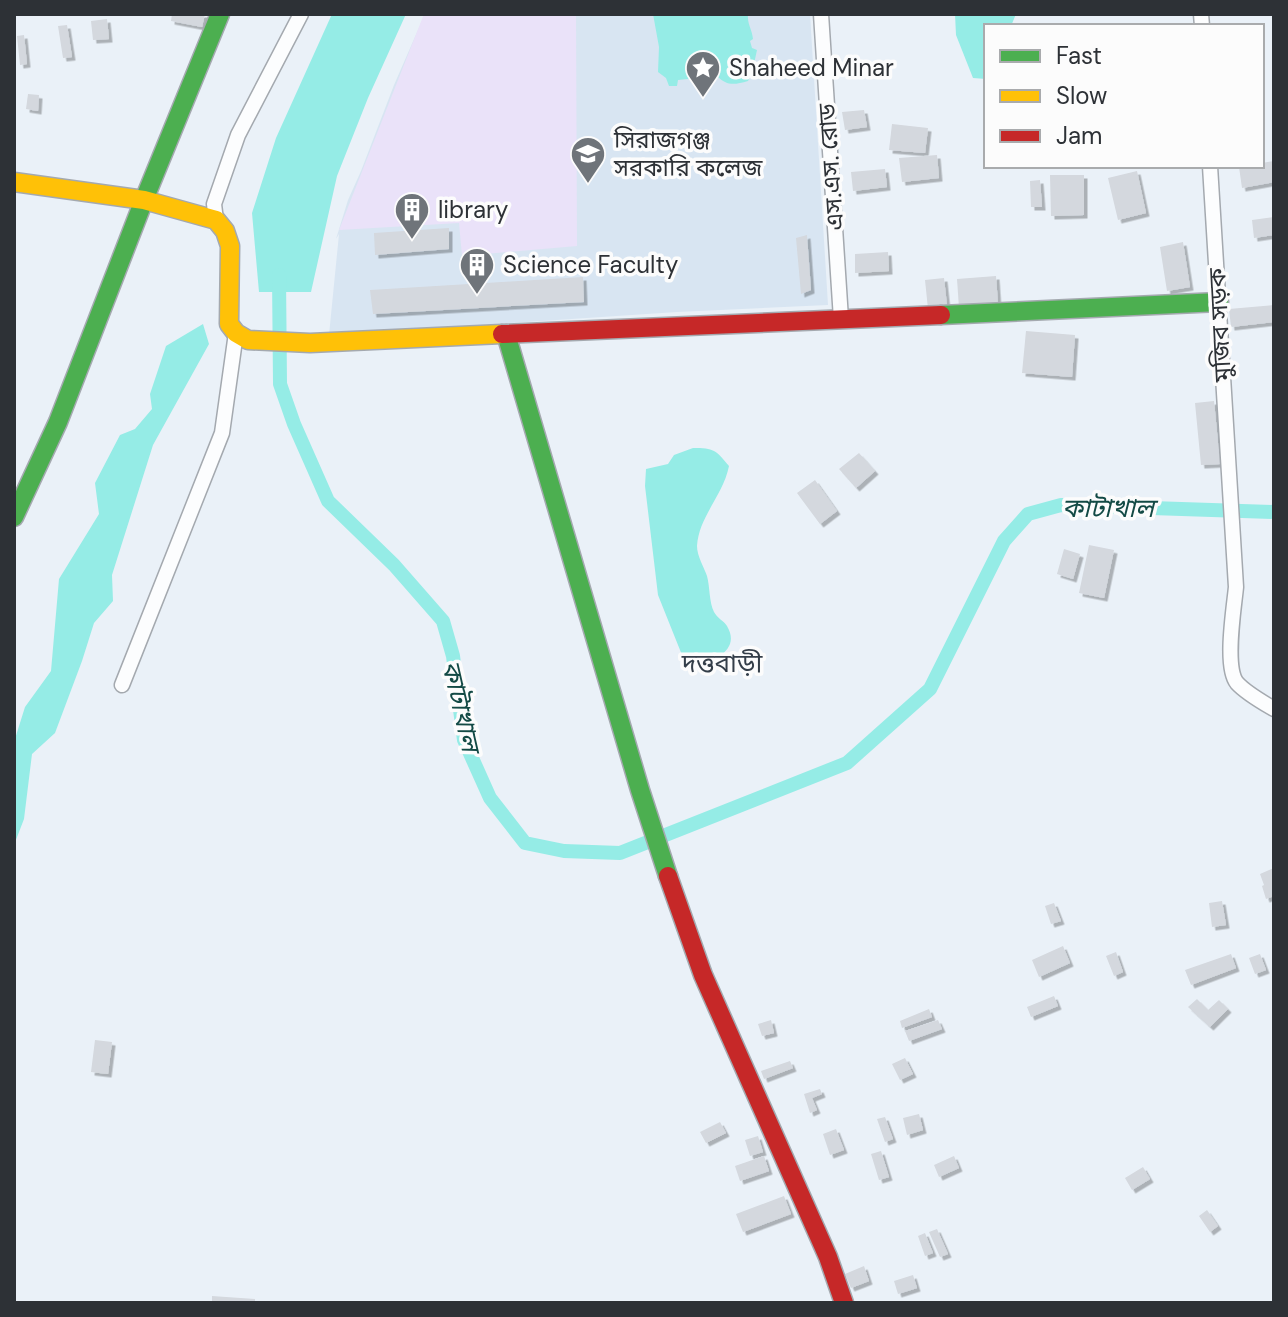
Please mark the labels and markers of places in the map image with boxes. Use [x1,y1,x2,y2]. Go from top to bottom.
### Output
place icon: Shaheed Minar [684,49,722,99]
place label: Shaheed Minar [729,52,894,83]
place label: সিরাজগঞ্জ সরকারি কলেজ [613,124,763,183]
school or university icon: সিরাজগঞ্জ সরকারি কলেজ [569,135,607,185]
building icon: library [393,191,431,241]
place label: library [438,194,508,225]
building icon: Science Faculty [458,246,496,296]
place label: Science Faculty [503,249,678,280]

